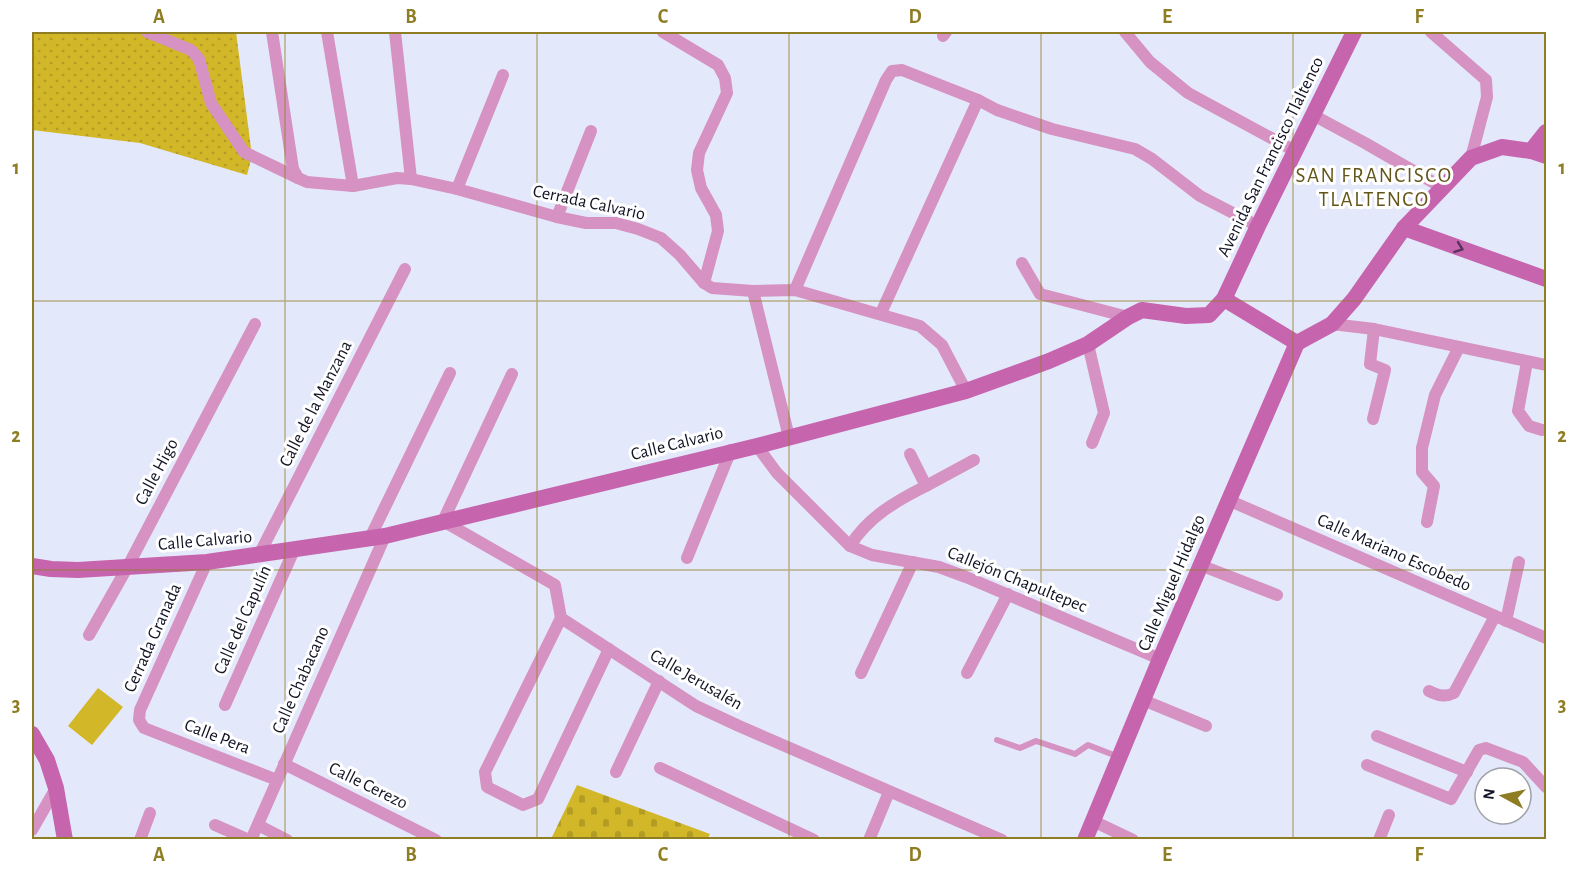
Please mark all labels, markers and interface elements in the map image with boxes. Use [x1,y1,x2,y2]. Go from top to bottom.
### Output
text: A [153,7,165,27]
text: B [405,7,417,27]
text: C [658,7,669,27]
text: D [908,7,922,27]
text: E [1162,7,1172,27]
text: F [1414,7,1424,27]
street label: Avenida San Francisco Tlaltenco [1215,54,1327,260]
text: 1 [12,158,20,178]
text: 1 [1558,158,1566,178]
district label: SAN FRANCISCO TLALTENCO [1296,165,1452,210]
street label: Cerrada Calvario [531,182,647,224]
one-way arrow [1453,240,1464,253]
street label: Calle de la Manzana [276,338,356,470]
street label: Calle Calvario [629,424,725,464]
text: 2 [11,426,21,446]
text: 2 [1557,426,1567,446]
street label: Calle Higo [132,436,182,508]
street label: Calle Mariano Escobedo [1314,511,1474,595]
street label: Calle Miguel Hidalgo [1135,512,1209,654]
street label: Calle Calvario [157,528,253,554]
street label: Callejón Chapultepec [945,544,1089,616]
street label: Calle del Capulín [211,563,275,677]
street label: Cerrada Granada [121,581,185,695]
street label: Calle Chabacano [269,623,333,736]
street label: Calle Jerusalén [647,646,745,714]
text: 3 [12,695,20,715]
text: 3 [1558,695,1566,715]
street label: Calle Pera [182,716,252,758]
street label: Calle Cerezo [326,759,410,813]
north arrow [1473,766,1533,826]
text: N [1480,787,1498,801]
text: A [153,845,165,865]
text: B [405,845,417,865]
text: C [658,845,669,865]
text: D [908,845,922,865]
text: E [1162,845,1172,865]
text: F [1414,845,1424,865]

